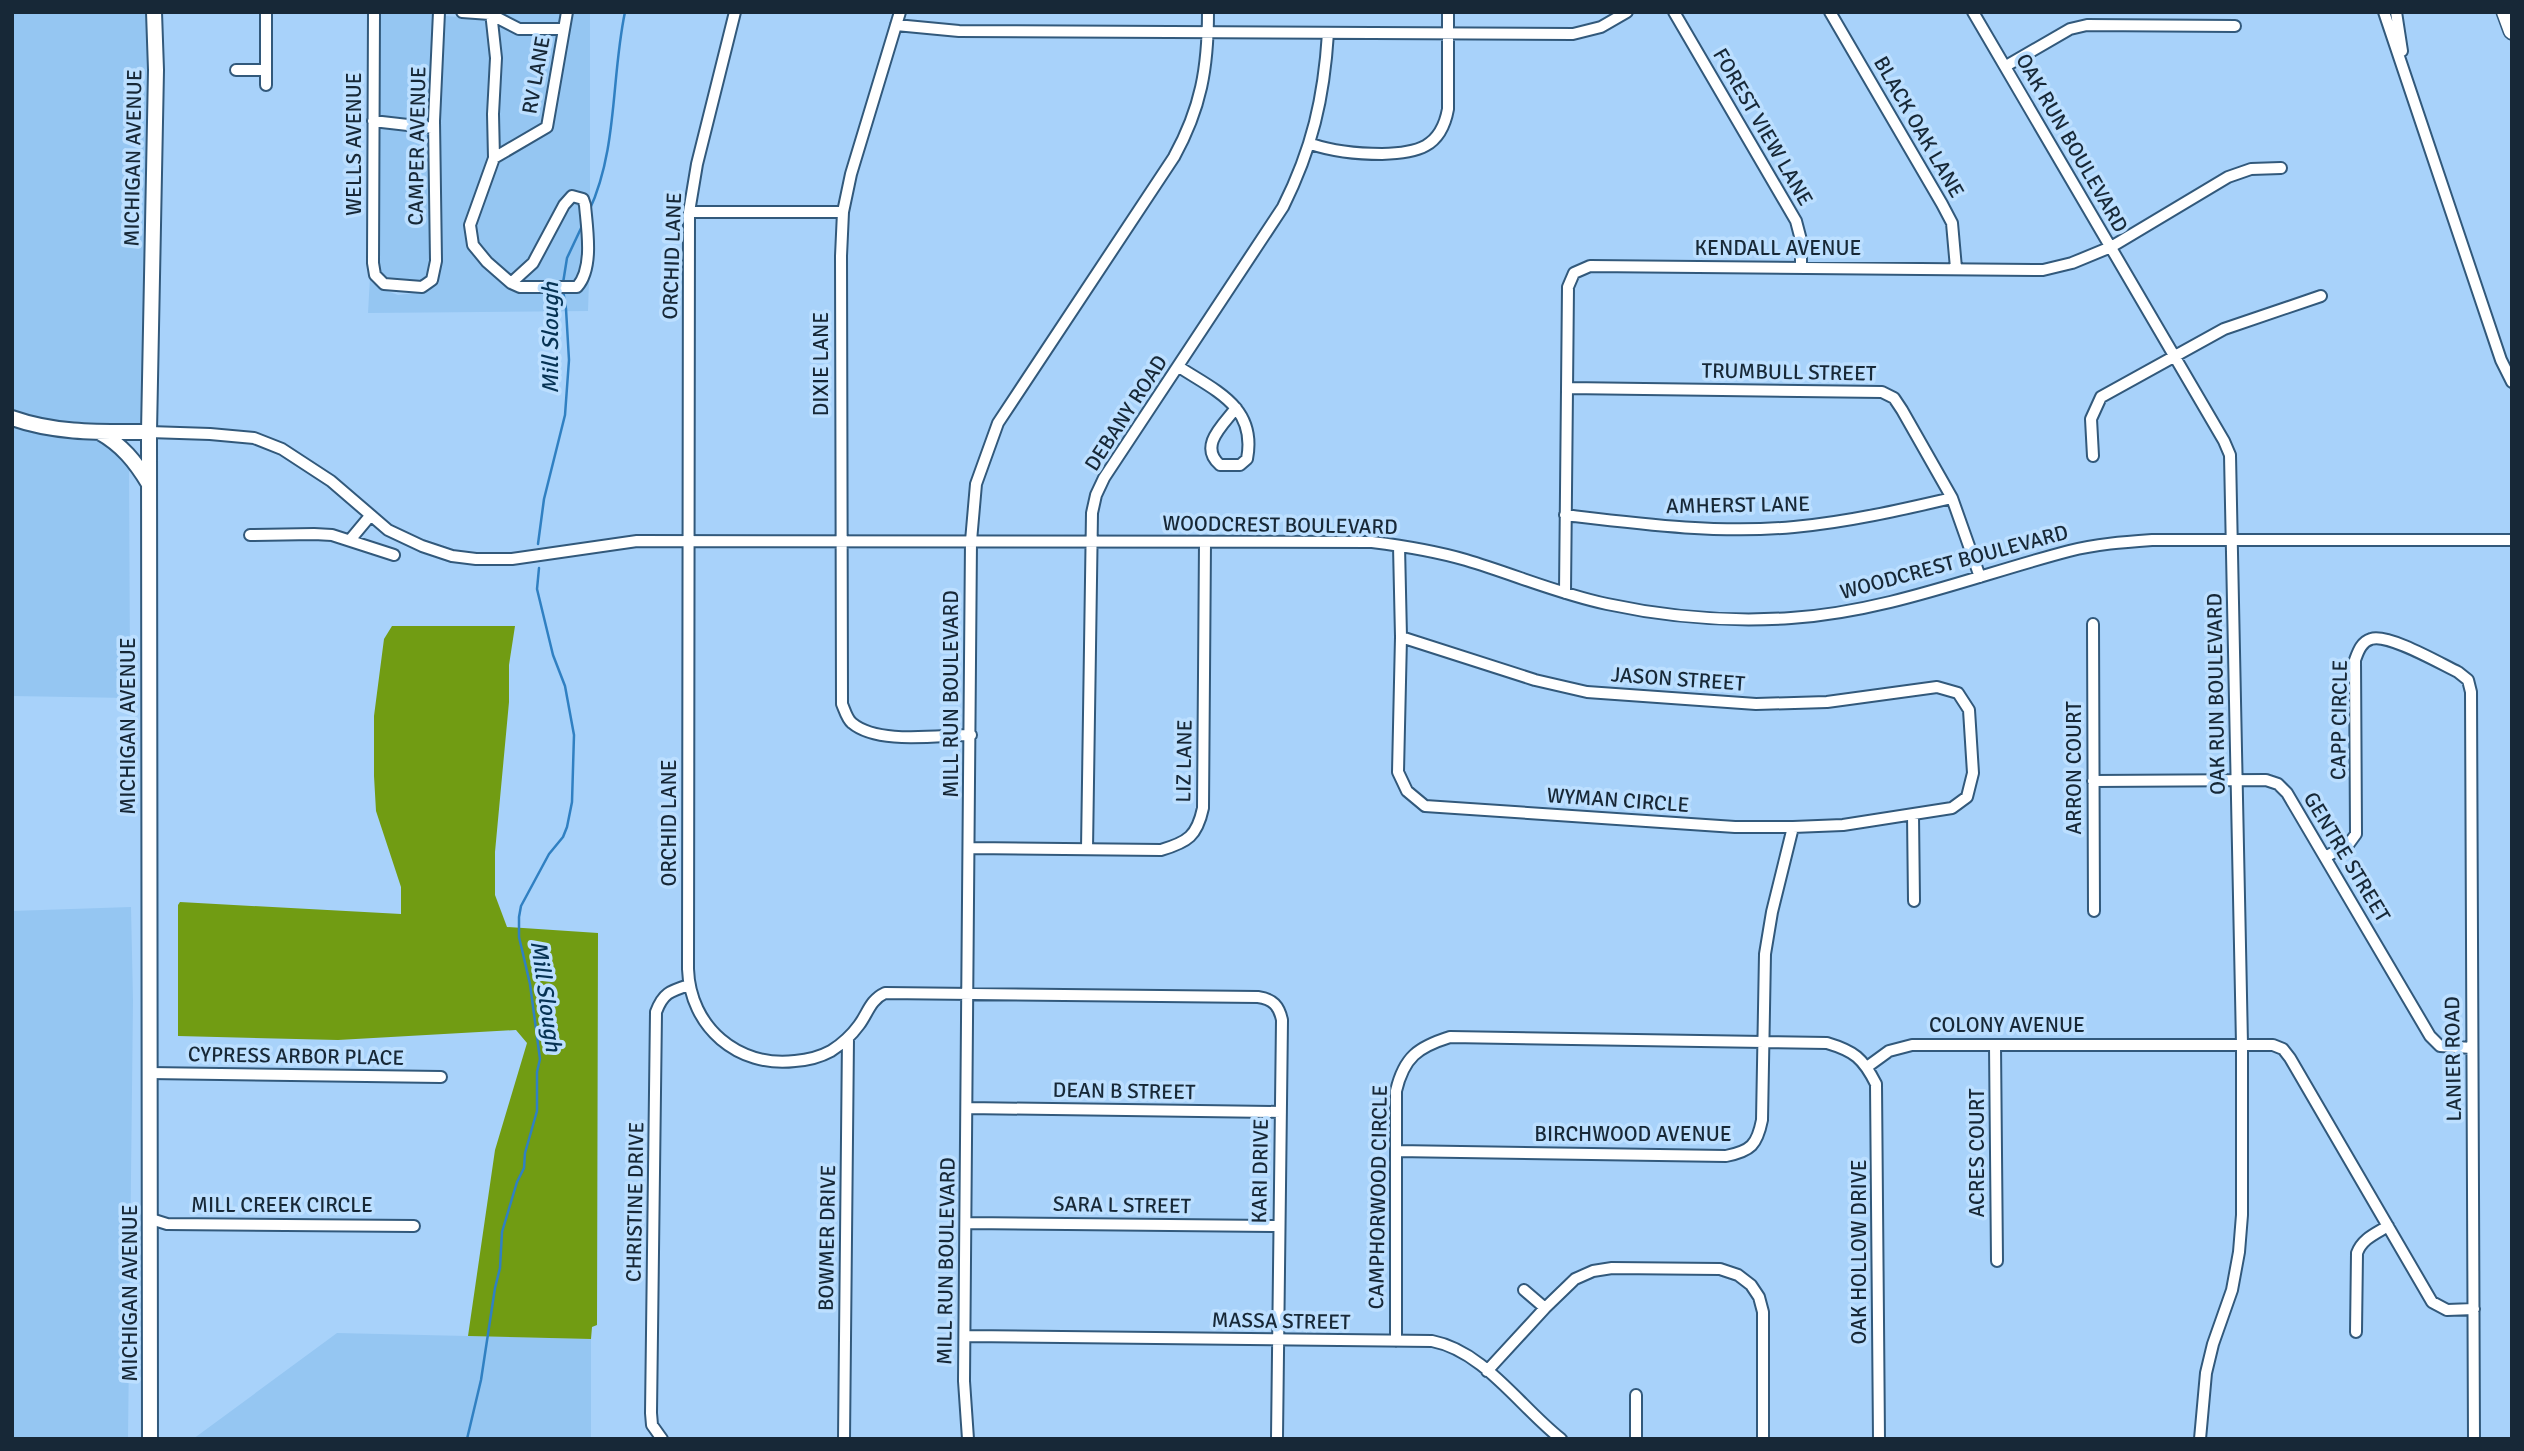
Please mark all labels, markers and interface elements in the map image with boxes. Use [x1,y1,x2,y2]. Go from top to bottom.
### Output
street label: RV LANE [516,34,556,116]
street label: FOREST VIEW LANE [1707,44,1819,210]
street label: OAK RUN BOULEVARD [2010,49,2134,237]
street label: BLACK OAK LANE [1868,52,1970,202]
street label: CAMPER AVENUE [403,66,431,226]
street label: MICHIGAN AVENUE [118,69,148,247]
street label: WELLS AVENUE [341,72,367,216]
street label: ORCHID LANE [657,192,687,320]
street label: KENDALL AVENUE [1695,235,1861,261]
water label: Mill Slough [536,281,565,394]
street label: DIXIE LANE [808,312,834,416]
street label: DEBANY ROAD [1079,350,1173,476]
street label: TRUMBULL STREET [1701,357,1877,387]
street label: AMHERST LANE [1666,491,1810,519]
street label: WOODCREST BOULEVARD [1162,510,1398,540]
street label: WOODCREST BOULEVARD [1837,519,2071,605]
street label: MILL RUN BOULEVARD [938,590,964,798]
street label: OAK RUN BOULEVARD [2201,593,2231,795]
street label: MICHIGAN AVENUE [115,637,141,815]
street label: CAPP CIRCLE [2325,660,2353,780]
street label: JASON STREET [1610,661,1747,697]
street label: ARRON COURT [2061,701,2087,835]
street label: LIZ LANE [1170,719,1198,803]
street label: ORCHID LANE [656,759,682,887]
street label: WYMAN CIRCLE [1546,782,1690,818]
street label: GENTRE STREET [2298,787,2396,927]
water label: Mill Slough [524,939,568,1055]
street label: LANIER ROAD [2439,996,2467,1122]
street label: COLONY AVENUE [1929,1012,2085,1038]
street label: CYPRESS ARBOR PLACE [188,1041,404,1071]
street label: DEAN B STREET [1052,1077,1196,1105]
street label: CAMPHORWOOD CIRCLE [1363,1084,1393,1310]
street label: ACRES COURT [1964,1088,1990,1218]
street label: KARI DRIVE [1246,1118,1274,1224]
street label: BIRCHWOOD AVENUE [1534,1121,1732,1147]
street label: CHRISTINE DRIVE [621,1122,649,1282]
street label: MILL RUN BOULEVARD [931,1157,961,1365]
street label: OAK HOLLOW DRIVE [1846,1159,1872,1345]
street label: BOWMER DRIVE [813,1165,841,1311]
street label: SARA L STREET [1053,1191,1192,1219]
street label: MILL CREEK CIRCLE [191,1192,373,1218]
street label: MICHIGAN AVENUE [117,1204,143,1382]
street label: MASSA STREET [1211,1307,1351,1335]

